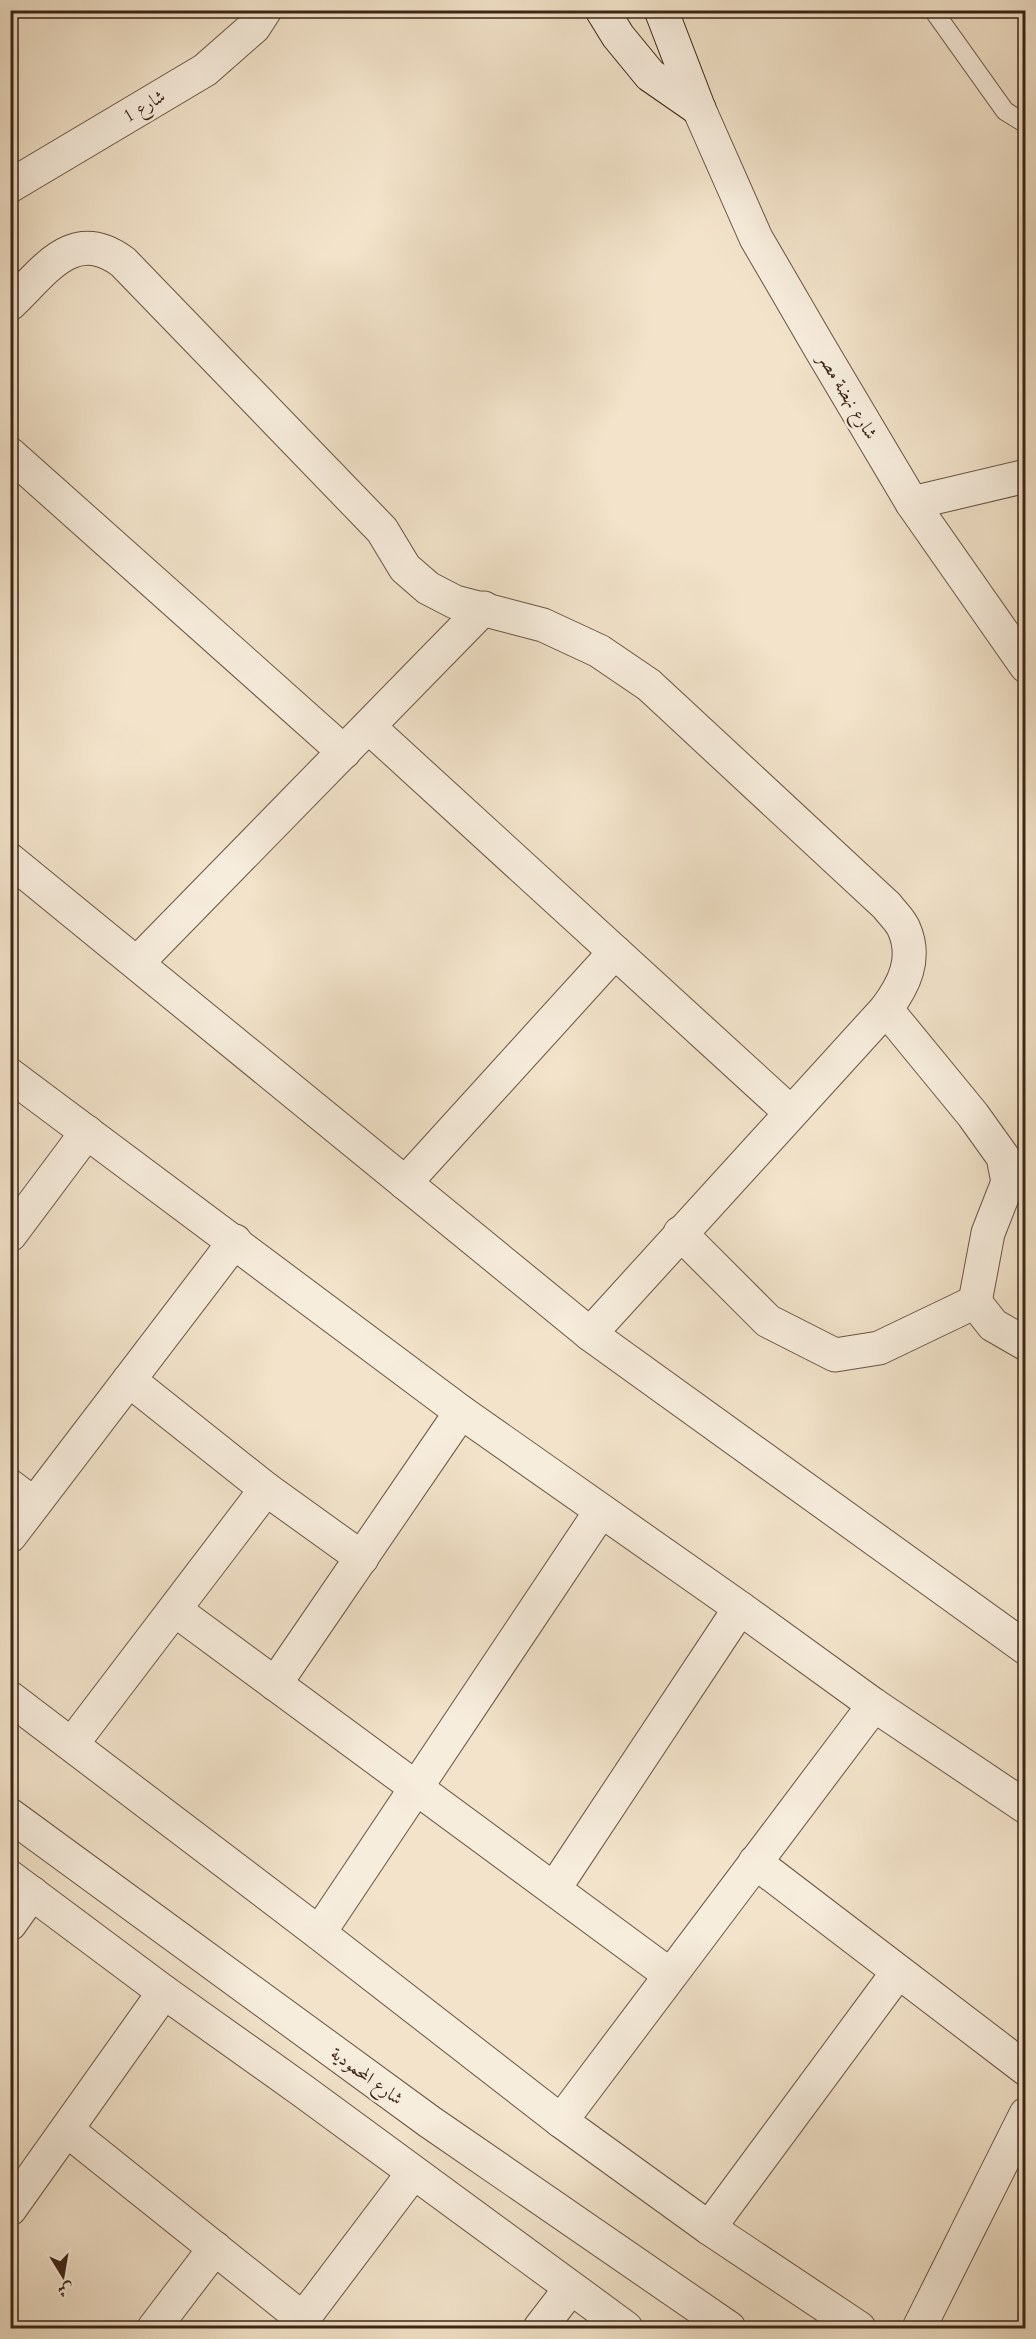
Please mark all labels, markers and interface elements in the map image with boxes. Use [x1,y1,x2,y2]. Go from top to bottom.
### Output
street label: شارع 1 [118,84,171,131]
street label: شارع نهضة مصر [809,347,883,445]
street label: شارع المحمودية [324,2042,408,2113]
north arrow [33,2246,93,2306]
text: ش [56,2277,76,2302]

